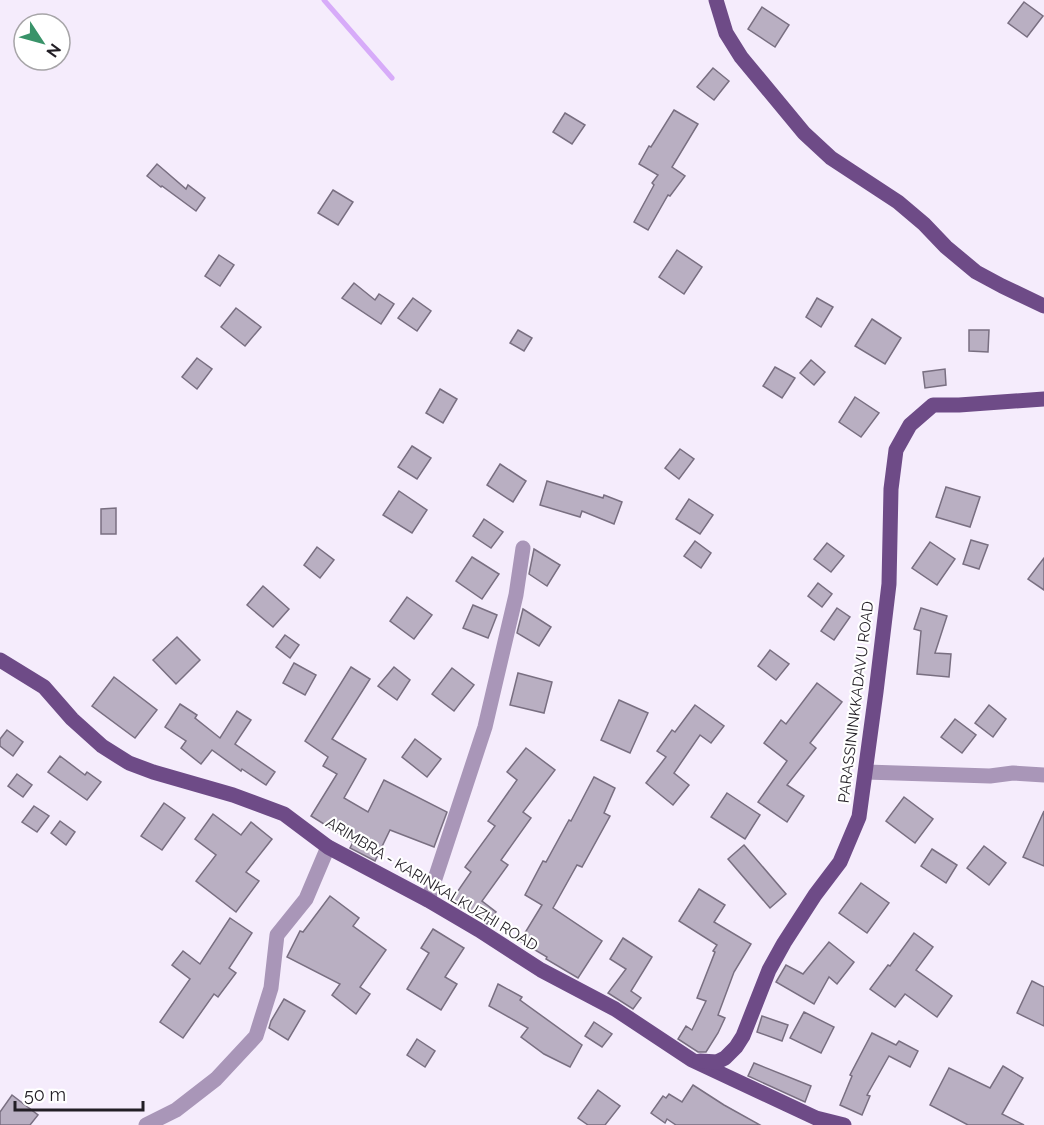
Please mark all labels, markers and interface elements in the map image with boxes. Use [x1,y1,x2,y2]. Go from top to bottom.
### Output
north arrow [12,12,72,72]
text: N [42,40,65,61]
street label: PARASSININKKADAVU ROAD [835,600,877,804]
street label: ARIMBRA - KARINKALKUZHI ROAD [323,813,542,955]
scale bar [15,1074,142,1112]
text: 50 m [24,1084,66,1105]

